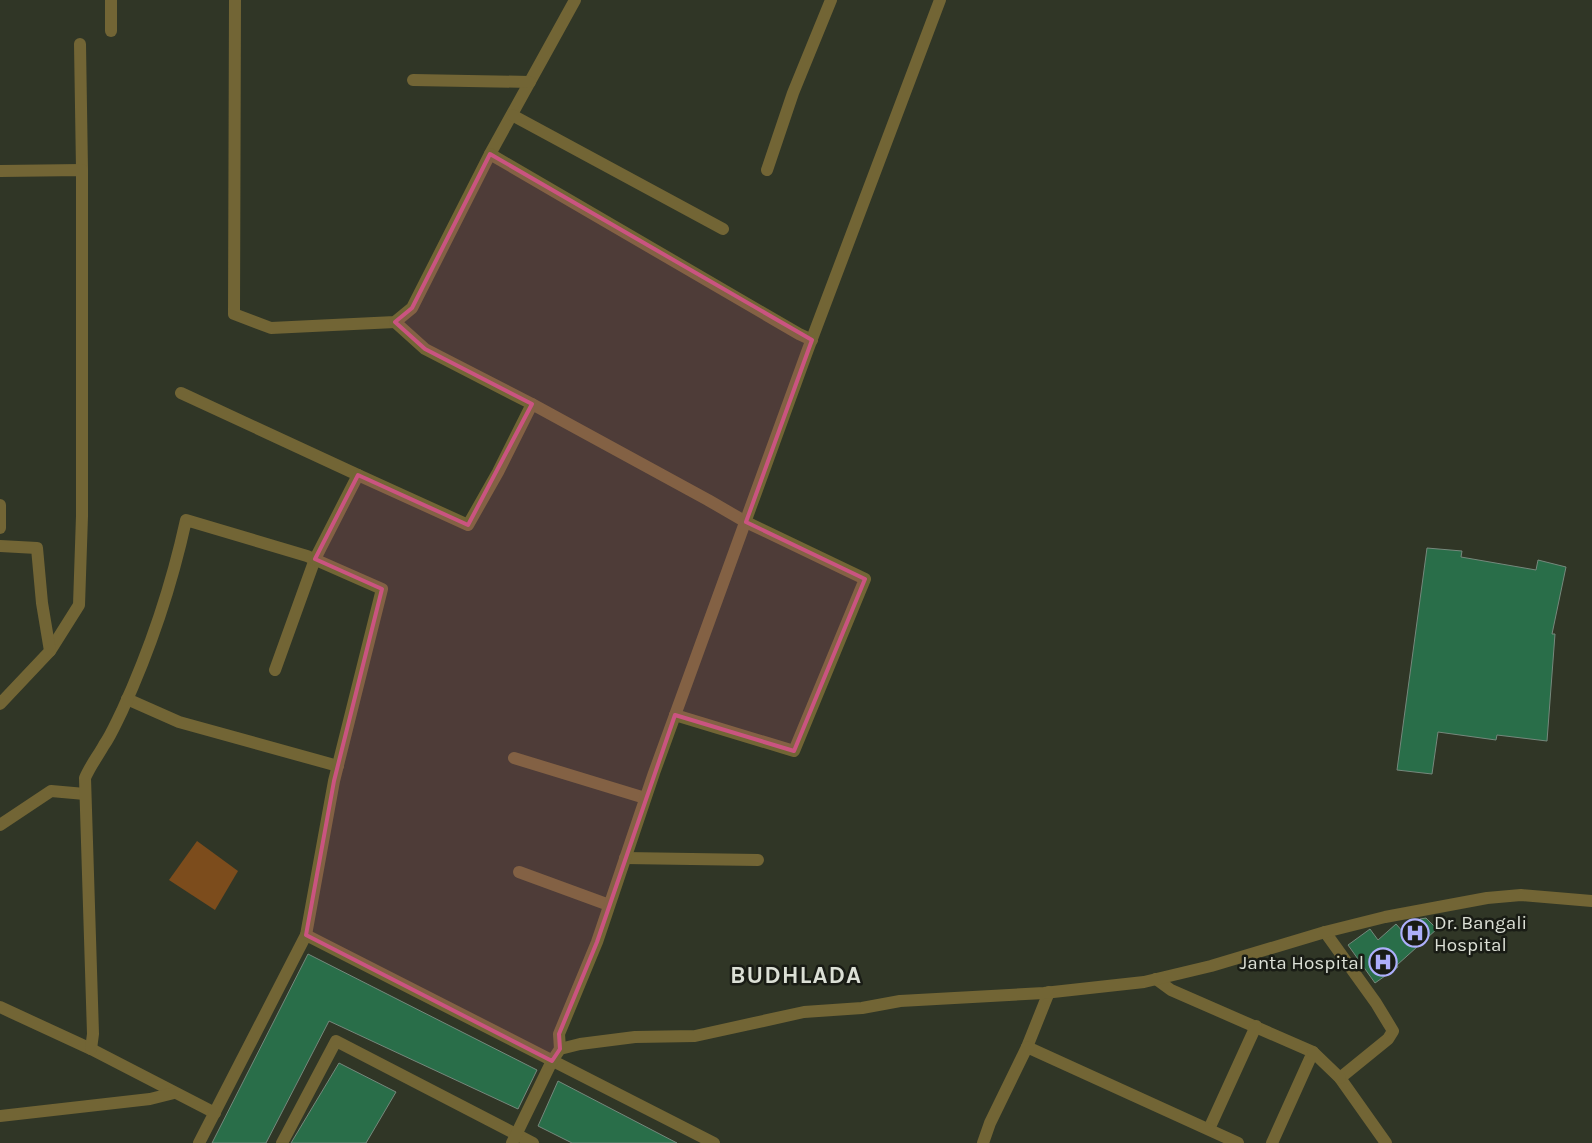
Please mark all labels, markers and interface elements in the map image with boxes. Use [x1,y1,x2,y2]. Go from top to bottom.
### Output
place label: Dr. Bangali Hospital [1434,912,1527,956]
hospital icon: Dr. Bangali Hospital [1400,918,1430,948]
hospital icon: Janta Hospital [1368,947,1398,977]
place label: Janta Hospital [1240,952,1364,974]
district label: BUDHLADA [730,961,862,989]

